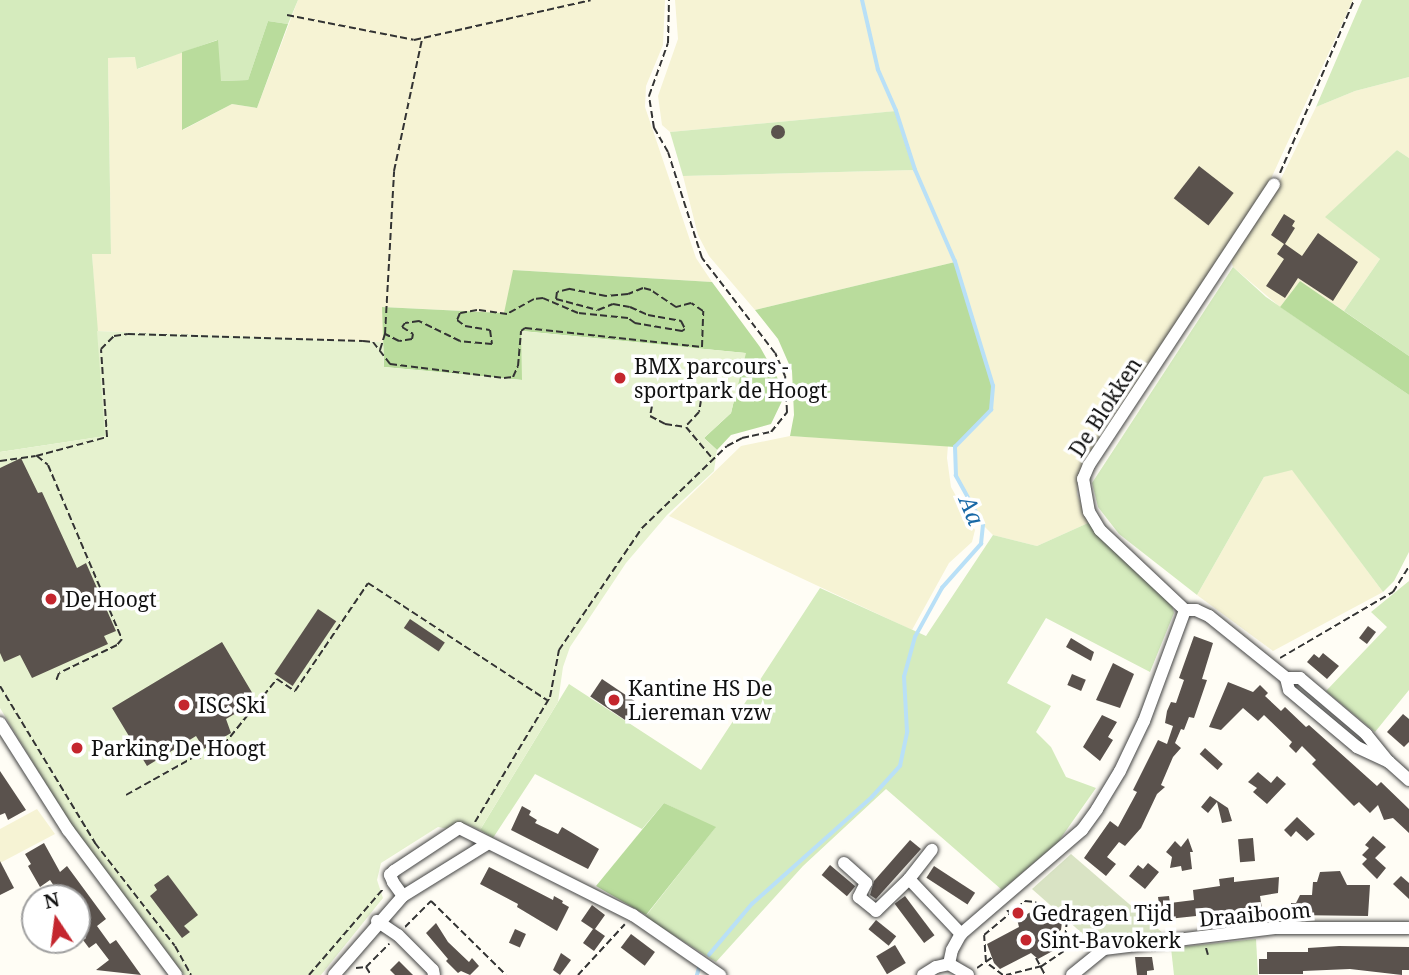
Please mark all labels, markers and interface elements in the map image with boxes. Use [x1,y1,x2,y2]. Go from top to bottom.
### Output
place label: BMX parcours - sportpark de Hoogt [634,353,827,403]
street label: De Blokken [1064,353,1146,461]
marker: BMX parcours - sportpark de Hoogt [612,370,628,386]
water label: Aa [954,491,990,529]
place label: De Hoogt [65,586,157,612]
marker: De Hoogt [43,591,59,607]
place label: Kantine HS De Liereman vzw [628,675,772,725]
place label: ISC Ski [198,692,266,718]
marker: Kantine HS De Liereman vzw [606,692,622,708]
marker: ISC Ski [176,697,192,713]
place label: Parking De Hoogt [91,735,266,761]
marker: Parking De Hoogt [69,740,85,756]
north arrow [21,884,91,954]
text: N [41,886,62,915]
street label: Draaiboom [1198,897,1312,931]
place label: Gedragen Tijd [1032,900,1173,926]
marker: Gedragen Tijd [1010,905,1026,921]
place label: Sint-Bavokerk [1040,927,1181,953]
marker: Sint-Bavokerk [1018,932,1034,948]

